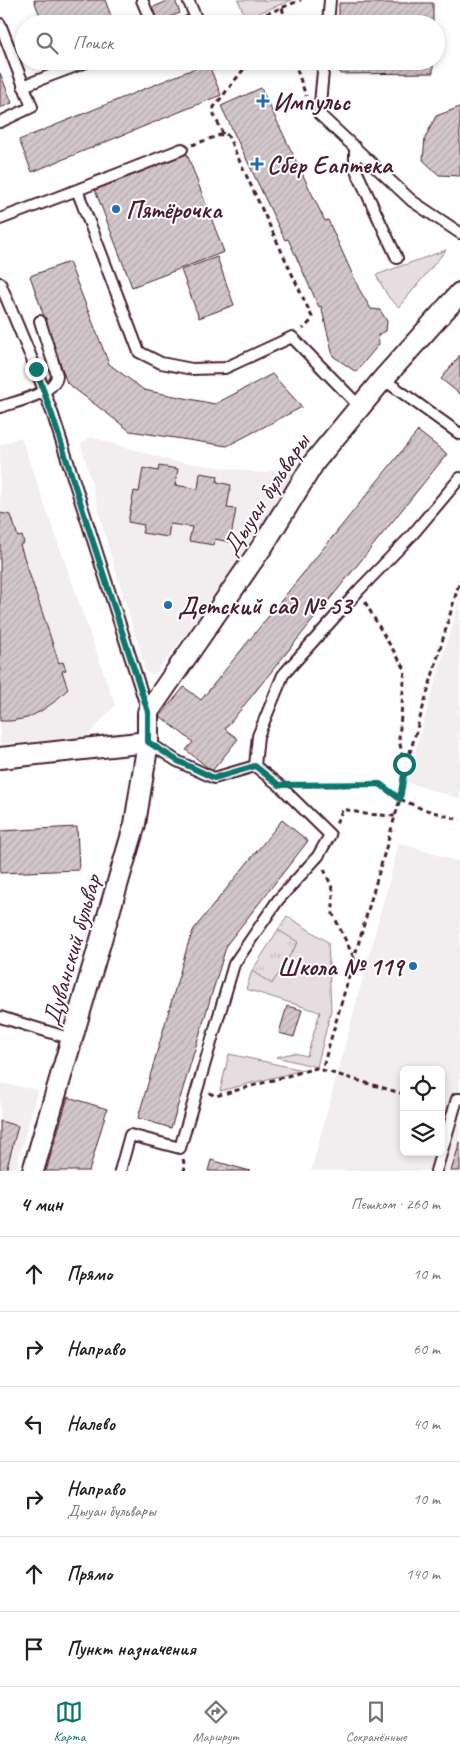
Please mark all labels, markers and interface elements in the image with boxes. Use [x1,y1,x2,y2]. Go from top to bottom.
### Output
search box [15,15,445,70]
icon: search [33,29,61,57]
text: Поиск [73,31,113,55]
place label: Импульс [273,86,351,118]
marker: Импульс [257,95,269,107]
place label: Сбер Еаптека [267,149,394,181]
marker: Сбер Еаптека [251,158,263,170]
place label: Пятёрочка [126,194,224,226]
marker: Пятёрочка [110,203,122,215]
route end [25,358,48,381]
street label: Дыуан бульвары [215,426,318,561]
place label: Детский сад № 53 [178,590,354,622]
marker: Детский сад № 53 [162,599,174,611]
route start [393,753,416,776]
street label: Дуванский бульвар [35,870,109,1030]
place label: Школа № 119 [277,951,406,983]
marker: Школа № 119 [407,960,419,972]
map controls [400,1066,445,1156]
button: locate [400,1066,445,1111]
button: layers [400,1111,445,1156]
text: 4 мин [20,1191,63,1217]
text: Пешком · 260 m [351,1194,440,1214]
icon: ahead [20,1260,48,1288]
text: Прямо [67,1262,112,1286]
text: 10 m [413,1264,440,1284]
icon: right [20,1335,48,1363]
text: Направо [67,1337,125,1361]
text: 60 m [413,1339,440,1359]
icon: left [20,1410,48,1438]
text: Налево [67,1412,115,1436]
text: 40 m [413,1414,440,1434]
text: Направо [67,1477,125,1501]
icon: right [20,1485,48,1513]
text: 10 m [413,1489,440,1509]
text: Дыуан бульвары [67,1501,156,1521]
icon: ahead [20,1560,48,1588]
text: Прямо [67,1562,112,1586]
text: 140 m [406,1564,440,1584]
icon: arrive [20,1635,48,1663]
text: Пункт назначения [67,1637,196,1661]
tab: Карта [53,1698,86,1745]
tab: Маршрут [192,1698,239,1745]
tab: Сохранённые [346,1698,406,1745]

